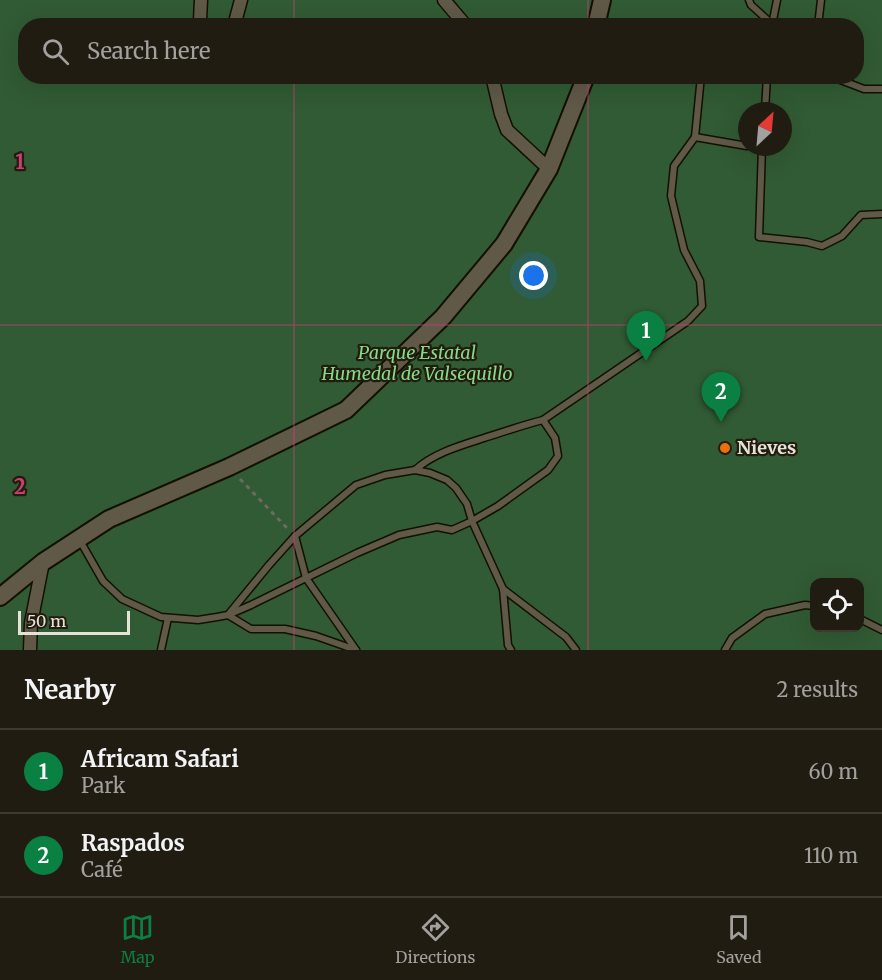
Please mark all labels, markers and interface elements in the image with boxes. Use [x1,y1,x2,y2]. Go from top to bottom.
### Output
search box [18,18,864,84]
icon: search [39,35,72,68]
text: Search here [87,37,210,65]
north arrow [738,102,792,156]
text: 1 [15,149,25,174]
your location [519,261,548,290]
pin: 1 [626,312,666,361]
park label: Parque Estatal Humedal de Valsequillo [321,341,512,385]
pin: 2 [702,372,740,422]
place label: Nieves [737,436,796,459]
marker: Nieves [718,441,732,455]
text: 2 [14,474,26,499]
map controls [810,578,864,632]
button: locate [810,578,864,632]
scale bar [18,608,130,636]
text: 50 m [27,611,66,631]
text: Nearby [24,673,116,706]
text: 2 results [776,677,858,702]
text: Africam Safari [81,745,239,773]
text: 1 [39,759,48,784]
text: 60 m [808,759,858,784]
text: Park [81,773,125,798]
text: Raspados [81,829,185,857]
text: 2 [38,843,49,868]
text: 110 m [804,843,858,868]
text: Café [81,857,123,882]
tab: Map [120,911,155,967]
tab: Directions [395,911,475,967]
tab: Saved [716,911,762,967]

